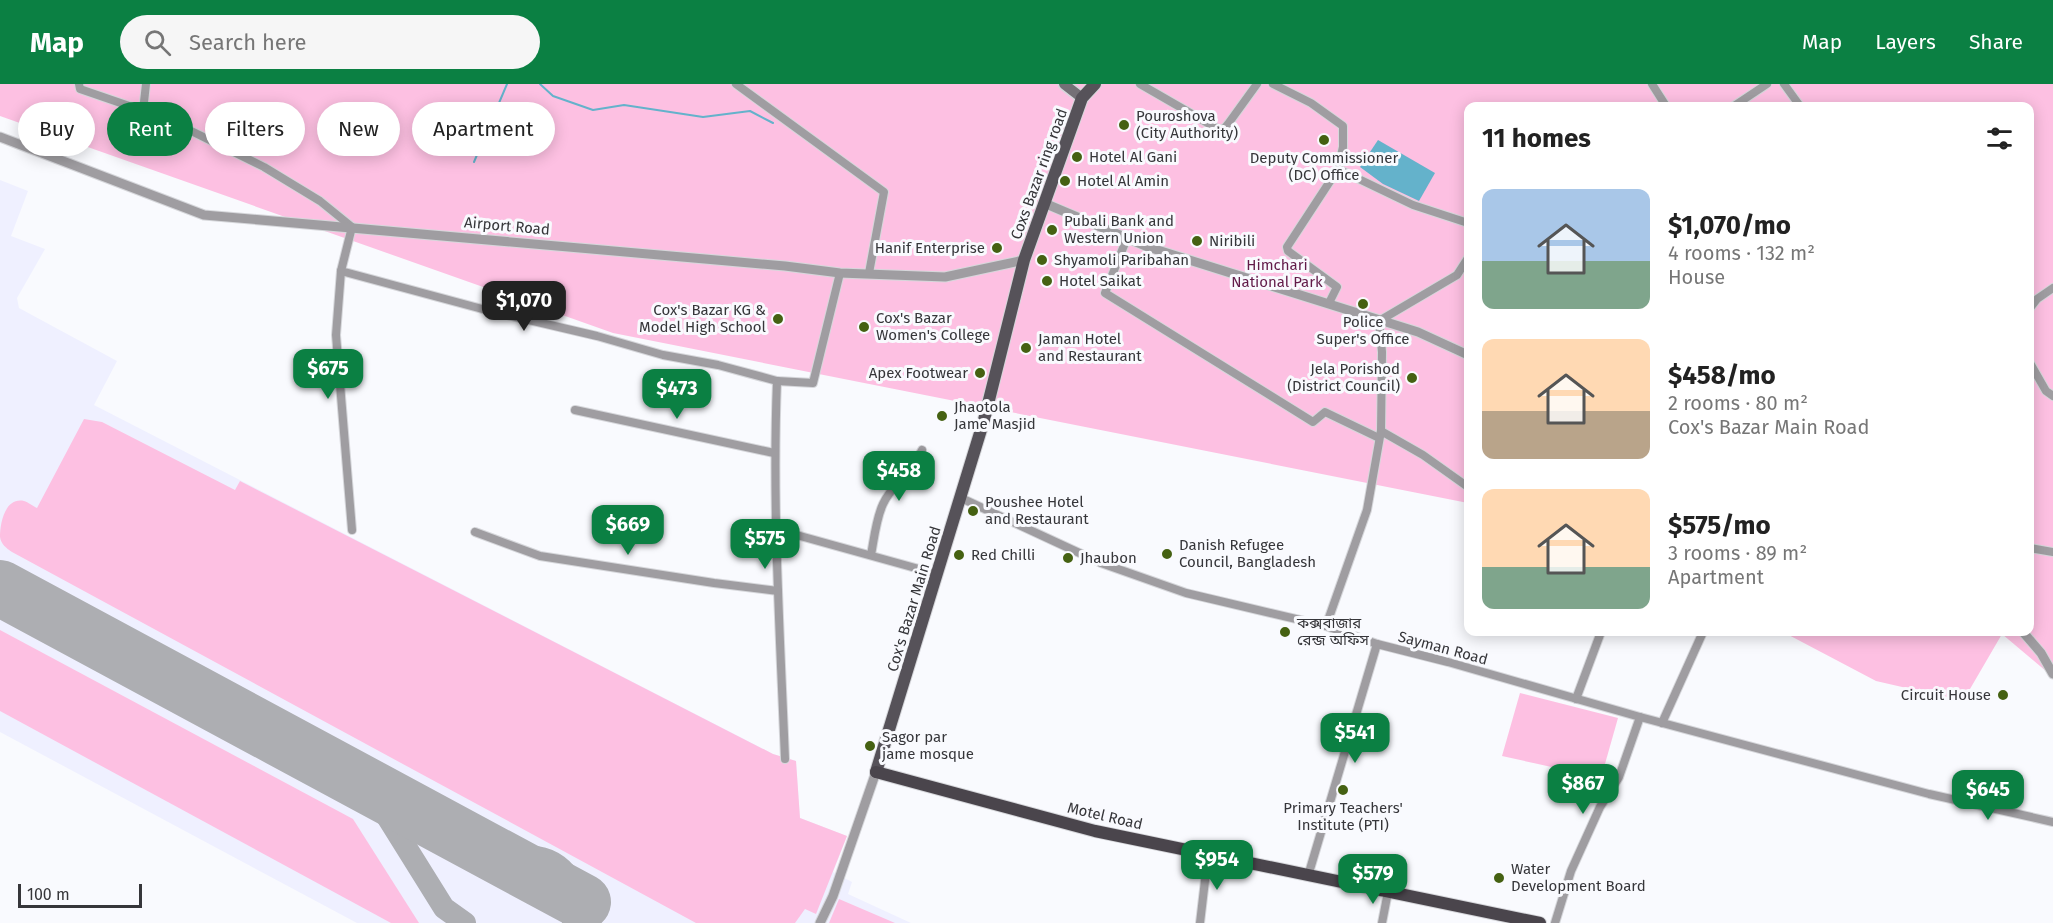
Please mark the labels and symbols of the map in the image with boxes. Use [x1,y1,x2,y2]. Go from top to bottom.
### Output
street label: Coxs Bazar ring road [1007,106,1071,242]
place label: Pouroshova (City Authority) [1136,107,1238,142]
marker: Pouroshova (City Authority) [1117,118,1131,132]
marker: Deputy Commissioner (DC) Office [1317,133,1331,147]
place label: Hotel Al Gani [1089,148,1177,166]
place label: Deputy Commissioner (DC) Office [1250,149,1398,184]
marker: Hotel Al Gani [1070,150,1084,164]
place label: Hotel Al Amin [1077,172,1169,190]
marker: Hotel Al Amin [1058,174,1072,188]
place label: Pubali Bank and Western Union [1064,212,1174,247]
street label: Airport Road [463,213,551,239]
marker: Pubali Bank and Western Union [1045,223,1059,237]
place label: Niribili [1209,232,1255,250]
marker: Niribili [1190,234,1204,248]
place label: Hanif Enterprise [875,239,985,257]
marker: Hanif Enterprise [990,241,1004,255]
place label: Shyamoli Paribahan [1054,251,1189,269]
marker: Shyamoli Paribahan [1035,253,1049,267]
park label: Himchari National Park [1231,256,1323,291]
place label: Hotel Saikat [1059,272,1142,290]
marker: Hotel Saikat [1040,274,1054,288]
pin: $1,070 [475,281,573,332]
marker: Police Super's Office [1356,297,1370,311]
place label: Cox's Bazar KG & Model High School [639,301,767,336]
place label: Cox's Bazar Women's College [876,309,990,344]
marker: Cox's Bazar KG & Model High School [771,312,785,326]
place label: Police Super's Office [1316,313,1410,348]
marker: Cox's Bazar Women's College [857,320,871,334]
place label: Jaman Hotel and Restaurant [1038,330,1142,365]
marker: Jaman Hotel and Restaurant [1019,341,1033,355]
pin: $675 [292,349,364,400]
place label: Jela Porishod (District Council) [1287,360,1400,395]
place label: Apex Footwear [869,364,968,382]
marker: Apex Footwear [973,366,987,380]
pin: $473 [641,369,713,420]
marker: Jela Porishod (District Council) [1405,371,1419,385]
place label: Jhaotola Jame Masjid [954,398,1036,433]
marker: Jhaotola Jame Masjid [935,409,949,423]
pin: $458 [863,451,935,502]
place label: Poushee Hotel and Restaurant [985,493,1089,528]
marker: Poushee Hotel and Restaurant [966,504,980,518]
pin: $669 [592,505,664,556]
pin: $575 [729,519,801,570]
street label: Cox's Bazar Main Road [883,524,945,674]
place label: Danish Refugee Council, Bangladesh [1179,536,1316,571]
place label: Red Chilli [971,546,1035,564]
marker: Danish Refugee Council, Bangladesh [1160,547,1174,561]
marker: Red Chilli [952,548,966,562]
place label: Jhaubon [1080,549,1137,567]
marker: Jhaubon [1061,551,1075,565]
place label: কক্সবাজার রেন্জ অফিস [1296,614,1370,649]
marker: কক্সবাজার রেন্জ অফিস [1278,625,1292,639]
street label: Sayman Road [1396,627,1490,669]
place label: Circuit House [1901,686,1991,704]
marker: Circuit House [1996,688,2010,702]
pin: $541 [1319,713,1391,764]
place label: Sagor par jame mosque [881,728,974,763]
marker: Sagor par jame mosque [863,739,877,753]
pin: $867 [1547,764,1619,815]
pin: $645 [1952,770,2024,821]
marker: Primary Teachers' Institute (PTI) [1336,783,1350,797]
street label: Motel Road [1066,799,1144,833]
place label: Primary Teachers' Institute (PTI) [1283,799,1403,834]
pin: $954 [1181,840,1253,891]
pin: $579 [1337,854,1409,905]
place label: Water Development Board [1511,860,1646,895]
marker: Water Development Board [1492,871,1506,885]
scale bar [18,881,142,908]

